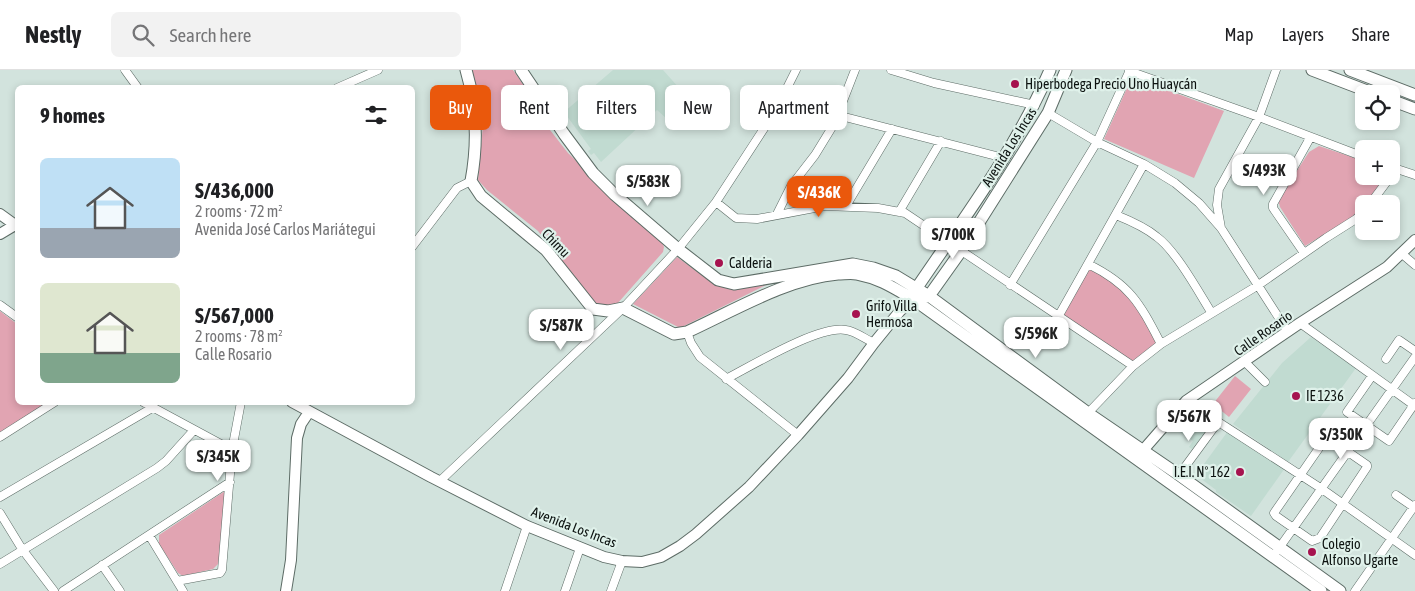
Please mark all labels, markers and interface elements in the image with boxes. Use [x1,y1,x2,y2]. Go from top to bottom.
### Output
search box [111,12,461,57]
text: Nestly [25,21,81,48]
icon: search [129,21,157,49]
text: Search here [169,24,251,46]
text: Map [1224,24,1253,45]
text: Layers [1281,24,1324,45]
text: Share [1352,24,1390,45]
place label: Hiperbodega Precio Uno Huaycán [1025,76,1197,92]
marker: Hiperbodega Precio Uno Huaycán [1009,78,1021,90]
chip: Buy [430,85,491,130]
chip: Rent [501,85,568,130]
chip: Filters [578,85,655,130]
chip: New [665,85,730,130]
chip: Apartment [740,85,847,130]
map controls [1355,85,1400,240]
button: locate [1355,85,1400,130]
icon: filters [362,101,390,129]
text: 9 homes [40,103,105,127]
street label: Avenida Los Incas [978,105,1040,189]
button: + [1355,140,1400,185]
pin: S/493K [1223,154,1305,196]
text: S/493K [1243,161,1285,179]
pin: S/583K [607,164,689,207]
text: S/583K [627,172,669,190]
pin: S/436K [778,176,860,218]
icon: home [80,178,140,238]
text: S/436,000 [195,178,274,202]
text: S/436K [798,183,840,201]
button: − [1355,195,1400,240]
text: 2 rooms · 72 m² [195,202,283,220]
pin: S/700K [912,218,994,260]
text: Avenida José Carlos Mariátegui [195,220,376,238]
text: S/700K [932,225,974,243]
street label: Chimu [539,226,573,260]
place label: Calderia [729,255,772,271]
marker: Calderia [713,257,725,269]
place label: Grifo Villa Hermosa [866,298,917,330]
icon: home [80,303,140,363]
text: S/567,000 [195,303,274,327]
street label: Calle Rosario [1231,307,1295,359]
pin: S/587K [520,308,602,351]
marker: Grifo Villa Hermosa [850,308,862,320]
text: S/587K [540,316,582,334]
pin: S/596K [995,316,1077,359]
text: S/596K [1015,324,1057,342]
text: 2 rooms · 78 m² [195,327,283,345]
text: Calle Rosario [195,345,272,363]
place label: IE 1236 [1306,388,1344,404]
marker: IE 1236 [1290,390,1302,402]
pin: S/567K [1148,400,1230,442]
text: S/567K [1168,407,1210,425]
pin: S/350K [1300,418,1382,460]
text: S/350K [1320,425,1362,443]
pin: S/345K [177,440,259,482]
text: S/345K [197,447,239,465]
place label: I.E.I. N° 162 [1174,464,1230,480]
marker: I.E.I. N° 162 [1234,466,1246,478]
street label: Avenida Los Incas [529,503,619,551]
place label: Colegio Alfonso Ugarte [1322,536,1398,568]
marker: Colegio Alfonso Ugarte [1306,546,1318,558]

